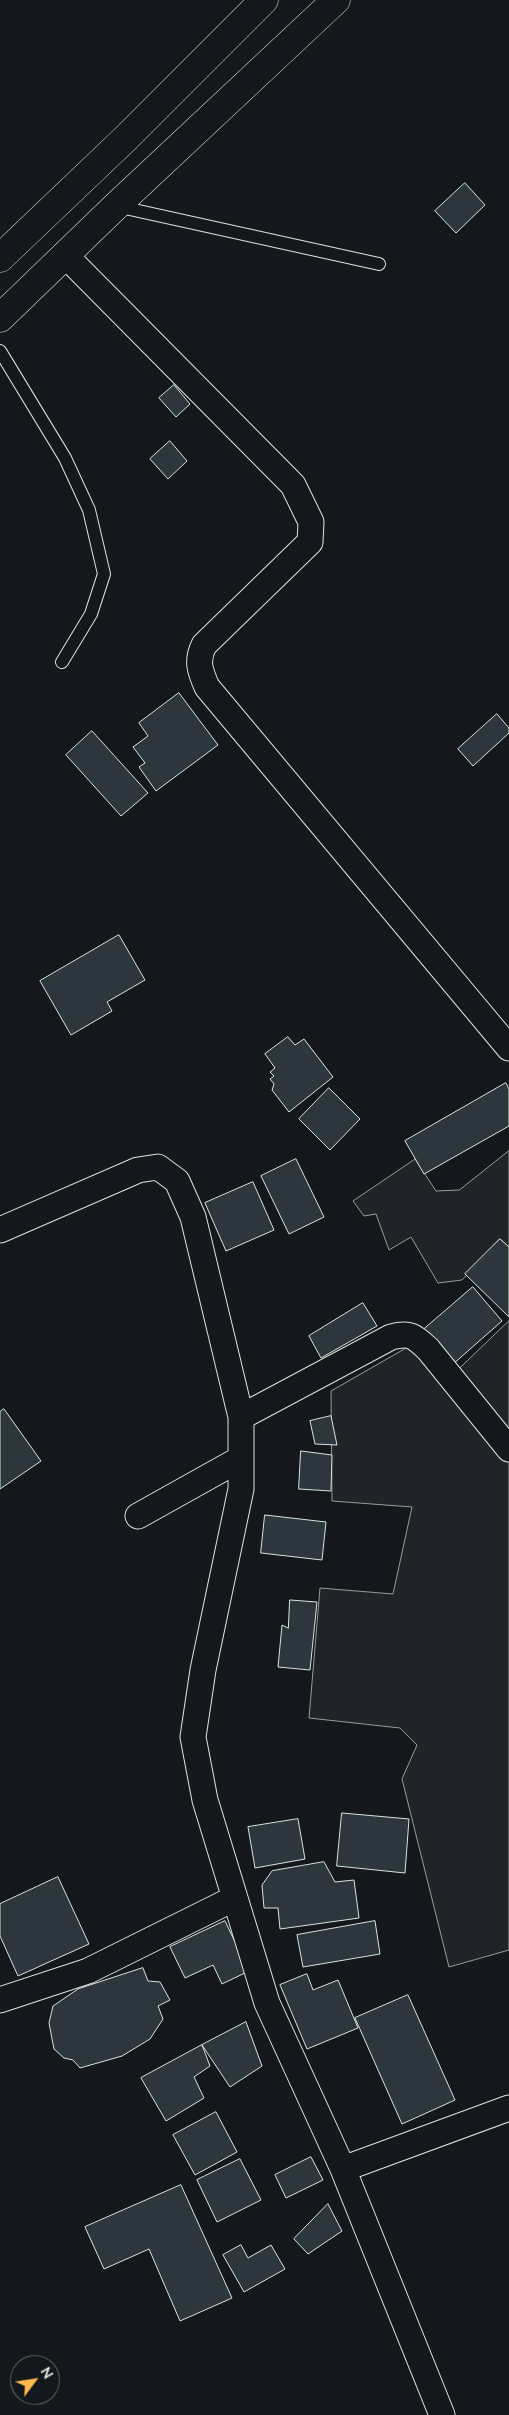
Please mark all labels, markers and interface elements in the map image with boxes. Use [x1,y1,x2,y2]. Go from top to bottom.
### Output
north arrow [10,2355,60,2405]
text: N [37,2364,57,2382]

